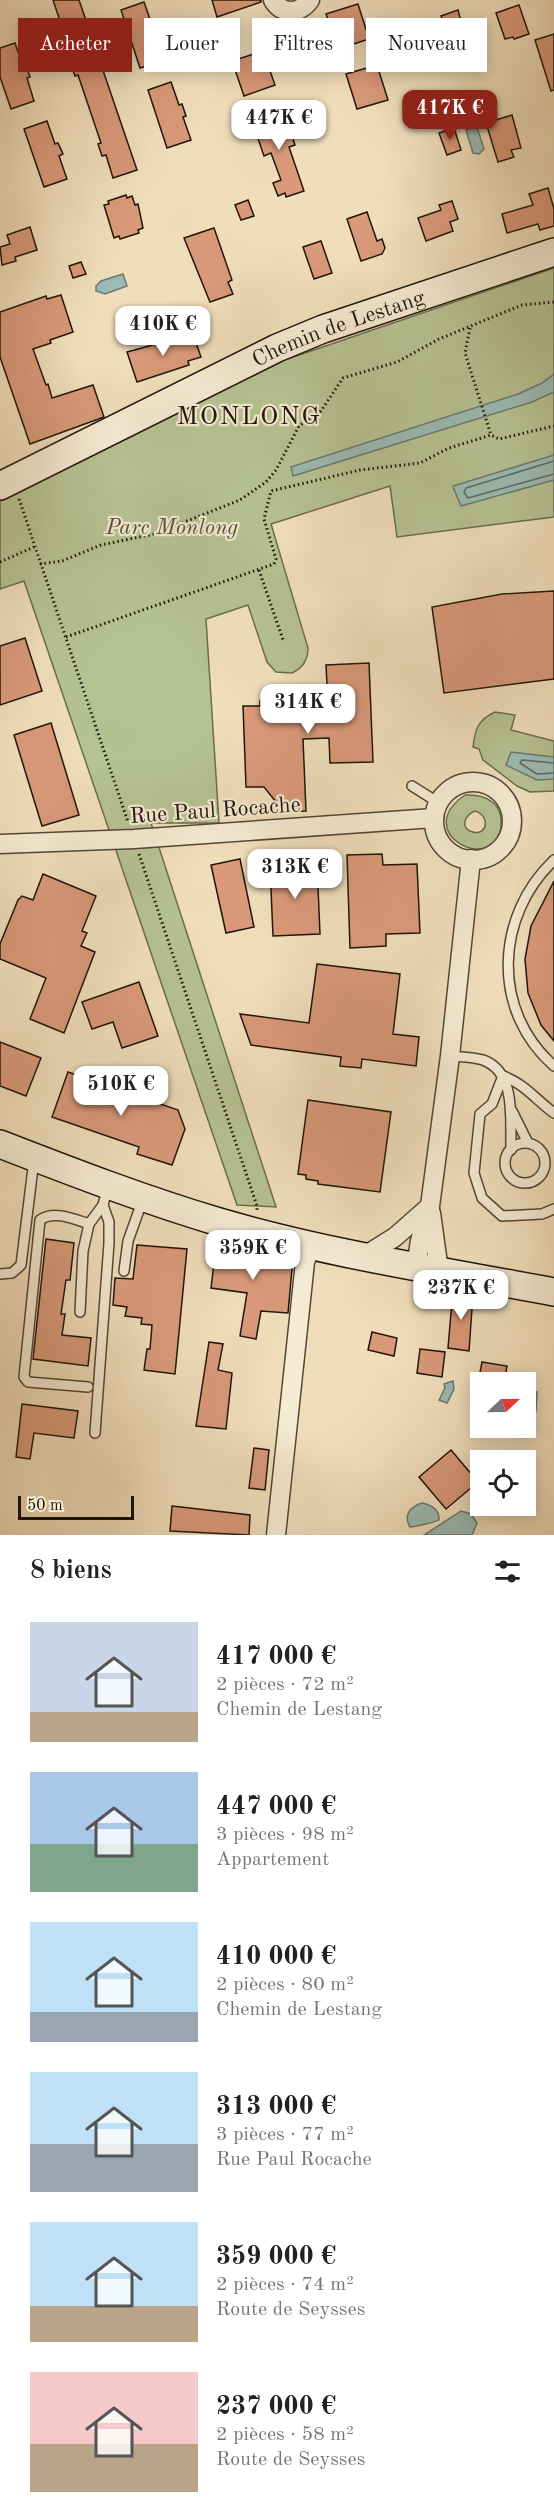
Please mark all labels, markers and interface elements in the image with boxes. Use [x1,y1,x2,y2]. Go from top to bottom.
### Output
chip: Acheter [18,18,132,72]
chip: Louer [144,18,240,72]
chip: Filtres [252,18,354,72]
chip: Nouveau [366,18,487,72]
pin: 417K € [401,90,499,141]
text: 417K € [416,99,484,119]
pin: 447K € [230,100,328,151]
text: 447K € [245,109,313,129]
street label: Chemin de Lestang [249,287,428,372]
pin: 410K € [114,306,212,357]
text: 410K € [129,315,197,335]
district label: MONLONG [177,404,321,430]
park label: Parc Monlong [105,517,239,539]
pin: 314K € [259,684,357,735]
text: 314K € [274,693,342,713]
street label: Rue Paul Rocache [129,794,301,828]
pin: 313K € [246,849,344,900]
text: 313K € [261,858,329,878]
pin: 510K € [72,1066,170,1117]
text: 510K € [87,1075,155,1095]
pin: 359K € [204,1230,302,1281]
text: 359K € [219,1239,287,1259]
pin: 237K € [412,1270,510,1321]
text: 237K € [427,1279,495,1299]
north arrow [470,1372,536,1438]
map controls [470,1372,536,1516]
button: locate [470,1450,536,1516]
scale bar [18,1493,134,1520]
text: 50 m [27,1498,63,1514]
icon: filters [491,1555,524,1588]
text: 8 biens [30,1558,112,1584]
text: 417 000 € [216,1644,336,1670]
icon: home [78,1646,150,1718]
text: 2 pièces · 72 m² [216,1675,354,1695]
text: Chemin de Lestang [216,1700,382,1720]
text: 447 000 € [216,1794,336,1820]
icon: home [78,1796,150,1868]
text: 3 pièces · 98 m² [216,1825,354,1845]
text: Appartement [216,1850,329,1870]
text: 410 000 € [216,1944,336,1970]
icon: home [78,1946,150,2018]
text: 2 pièces · 80 m² [216,1975,354,1995]
text: Chemin de Lestang [216,2000,382,2020]
text: 313 000 € [216,2094,336,2120]
icon: home [78,2096,150,2168]
text: 3 pièces · 77 m² [216,2125,354,2145]
text: Rue Paul Rocache [216,2150,372,2170]
text: 359 000 € [216,2244,336,2270]
icon: home [78,2246,150,2318]
text: 2 pièces · 74 m² [216,2275,354,2295]
text: Route de Seysses [216,2300,365,2320]
text: 237 000 € [216,2394,336,2420]
icon: home [78,2396,150,2468]
text: 2 pièces · 58 m² [216,2425,354,2445]
text: Route de Seysses [216,2450,365,2470]

